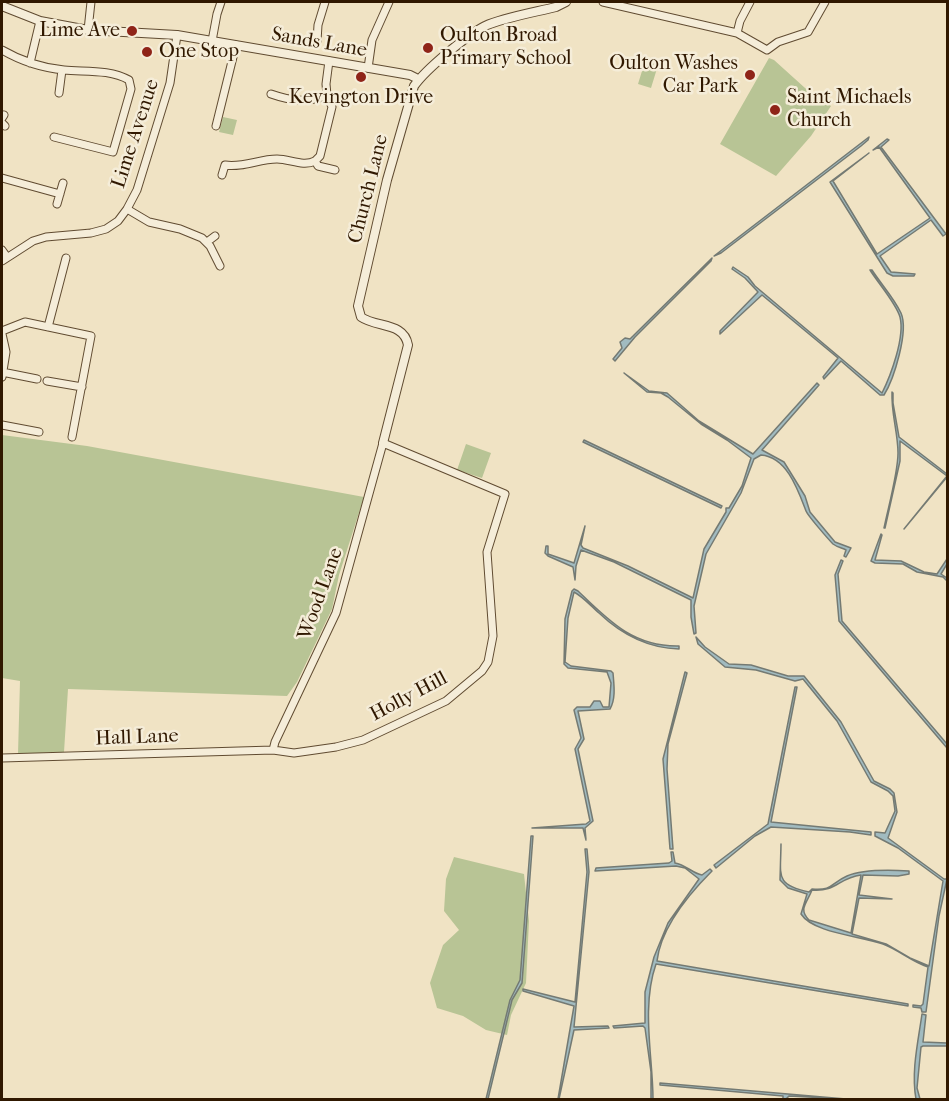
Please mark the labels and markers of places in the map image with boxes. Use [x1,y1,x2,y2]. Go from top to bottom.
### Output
place label: Lime Ave [39,19,120,43]
marker: Lime Ave [125,24,139,38]
place label: Oulton Broad Primary School [440,24,572,71]
place label: One Stop [159,40,239,64]
marker: Oulton Broad Primary School [421,41,435,55]
marker: One Stop [140,45,154,59]
place label: Oulton Washes Car Park [609,52,738,99]
marker: Oulton Washes Car Park [743,68,757,82]
marker: Kevington Drive [354,70,368,84]
place label: Kevington Drive [289,86,433,110]
place label: Saint Michaels Church [787,86,911,133]
marker: Saint Michaels Church [768,103,782,117]

